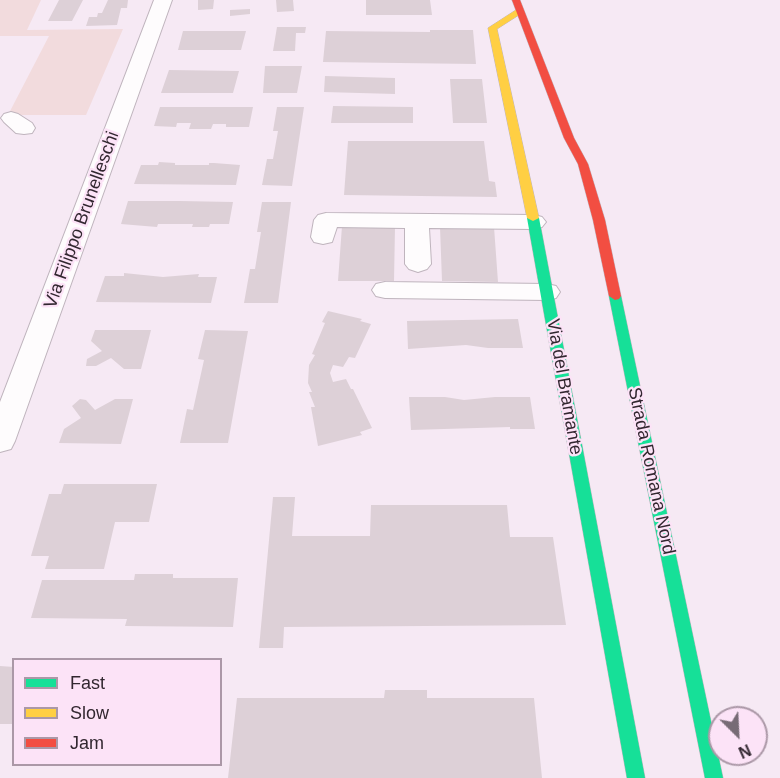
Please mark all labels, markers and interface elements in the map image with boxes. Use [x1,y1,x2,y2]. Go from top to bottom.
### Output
street label: Via Filippo Brunelleschi [40,129,124,311]
street label: Via del Bramante [541,317,587,457]
street label: Strada Romana Nord [623,386,679,556]
legend [12,658,222,766]
text: Fast [70,673,105,693]
text: Slow [70,703,109,723]
north arrow [708,706,768,766]
text: Jam [70,733,104,753]
text: N [736,741,753,761]

